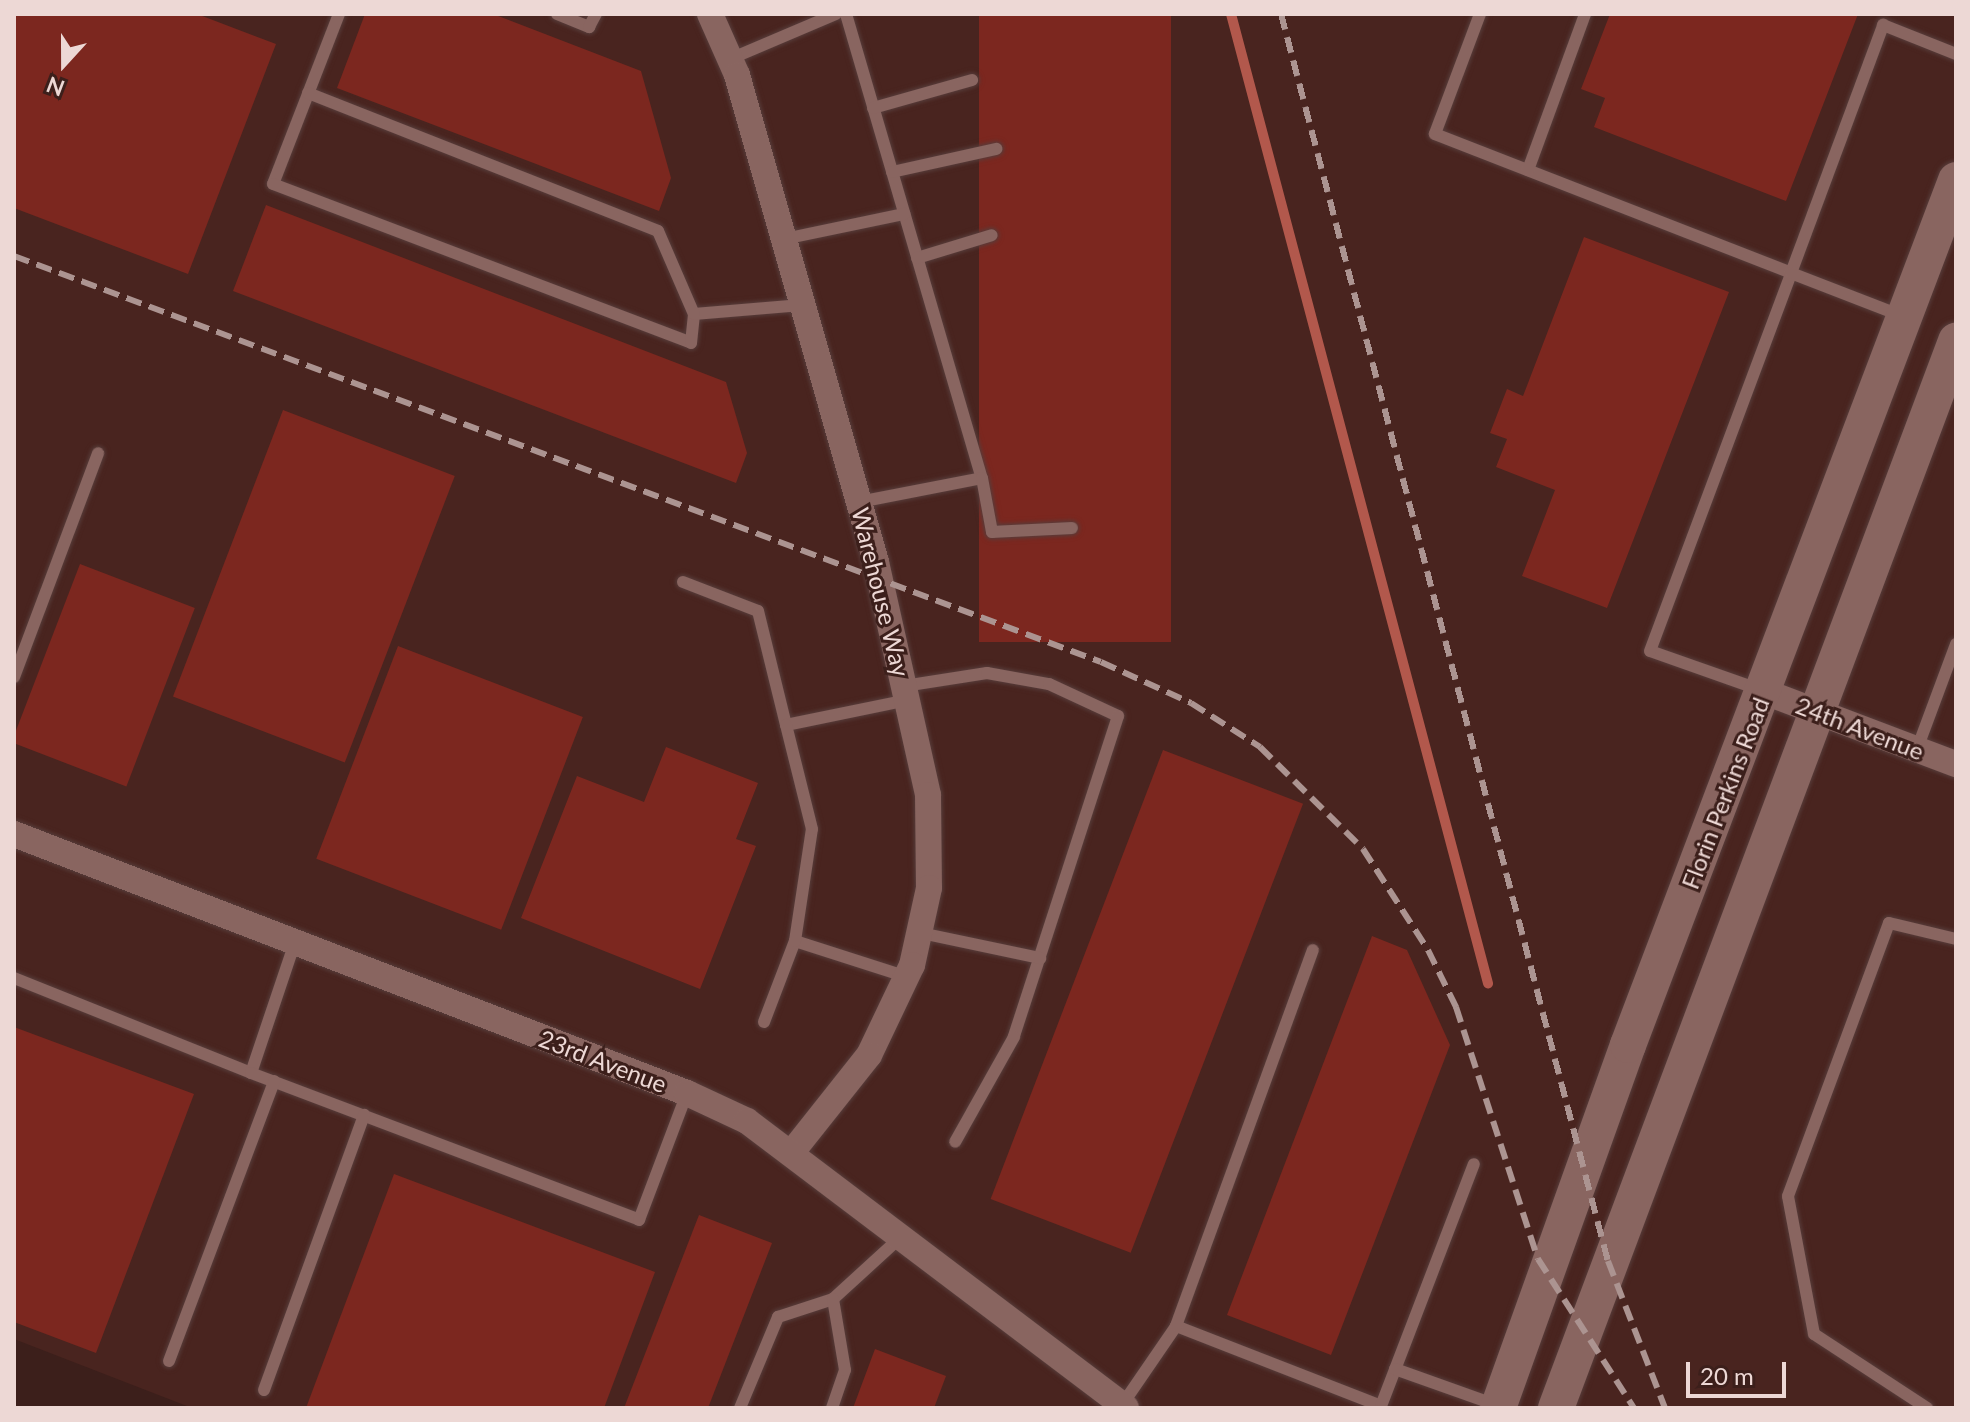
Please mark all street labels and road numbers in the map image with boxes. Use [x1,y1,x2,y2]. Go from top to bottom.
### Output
street label: Warehouse Way [846,504,916,680]
street label: 24th Avenue [1792,690,1928,766]
street label: Florin Perkins Road [1675,693,1775,893]
street label: 23rd Avenue [535,1023,671,1099]

